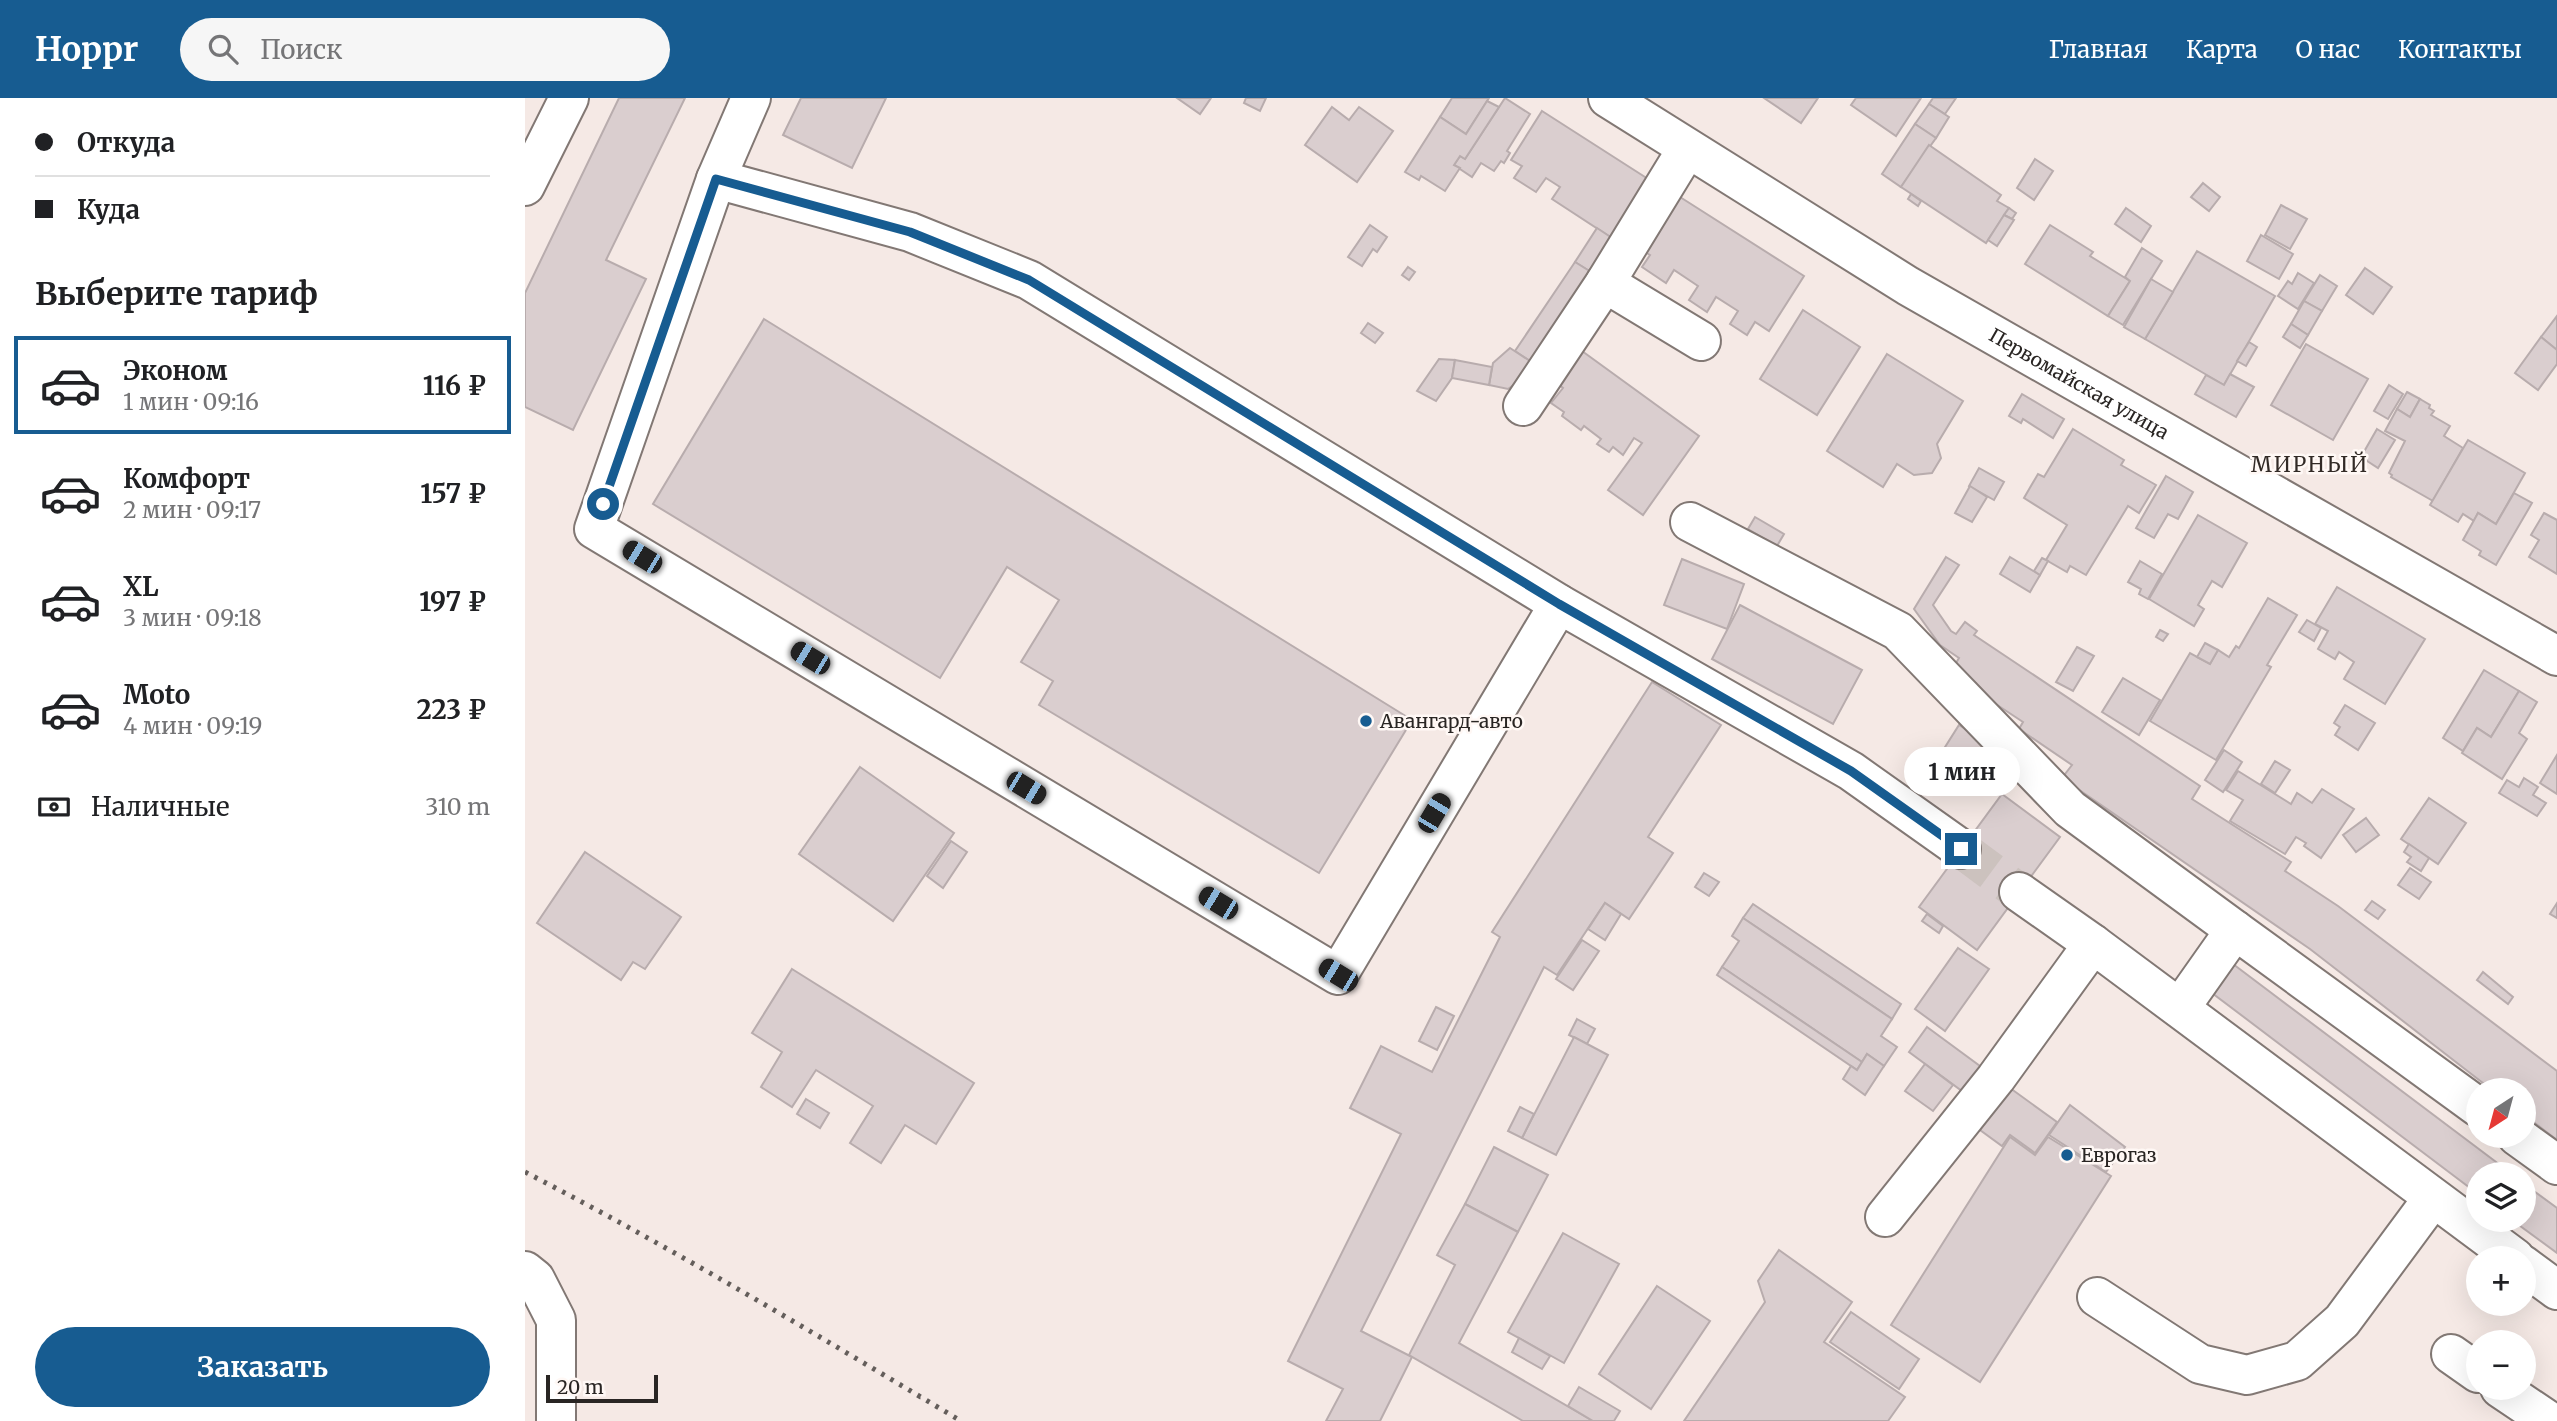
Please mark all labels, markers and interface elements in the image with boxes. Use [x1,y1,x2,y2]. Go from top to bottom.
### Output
search box [180,18,670,81]
text: Hoppr [35,29,138,70]
icon: search [204,30,242,68]
text: Поиск [260,33,342,66]
text: Главная [2049,34,2148,65]
text: Карта [2186,34,2258,65]
text: О нас [2296,34,2360,65]
text: Контакты [2398,34,2522,65]
text: Откуда [77,126,175,159]
text: Куда [77,193,140,226]
text: Выберите тариф [35,274,318,314]
street label: Первомайская улица [1985,323,2173,444]
icon: car [39,354,102,417]
text: Эконом [123,354,228,387]
text: 116 ₽ [423,369,486,402]
text: 1 мин · 09:16 [123,387,259,416]
district label: МИРНЫЙ [2251,451,2369,478]
icon: car [39,462,102,525]
text: Комфорт [123,462,250,495]
text: 157 ₽ [420,477,486,510]
route start [587,488,619,520]
text: 2 мин · 09:17 [123,495,261,524]
car [619,537,666,577]
icon: car [39,570,102,633]
text: XL [123,570,159,603]
text: 197 ₽ [419,585,486,618]
text: 3 мин · 09:18 [123,603,262,632]
car [787,638,834,678]
icon: car [39,678,102,741]
text: Moto [123,678,190,711]
text: 223 ₽ [417,693,486,726]
place label: Авангард-авто [1379,709,1523,733]
text: 4 мин · 09:19 [123,711,263,740]
marker: Авангард-авто [1358,713,1374,729]
callout: 1 мин [1903,748,2019,796]
text: 1 мин [1928,757,1996,786]
car [1003,768,1050,808]
icon: cash [35,788,73,826]
text: Наличные [91,790,229,823]
car [1415,790,1454,836]
text: 310 m [425,792,490,821]
route end [1945,833,1977,865]
car [1195,883,1242,923]
car [1315,955,1362,995]
north arrow [2466,1078,2536,1148]
map controls [2466,1078,2536,1400]
place label: Еврогаз [2081,1143,2156,1167]
marker: Еврогаз [2059,1147,2075,1163]
button: layers [2466,1162,2536,1232]
button: + [2466,1246,2536,1316]
button: Заказать [35,1327,490,1407]
button: − [2466,1330,2536,1400]
scale bar [546,1372,658,1404]
text: 20 m [557,1375,604,1399]

